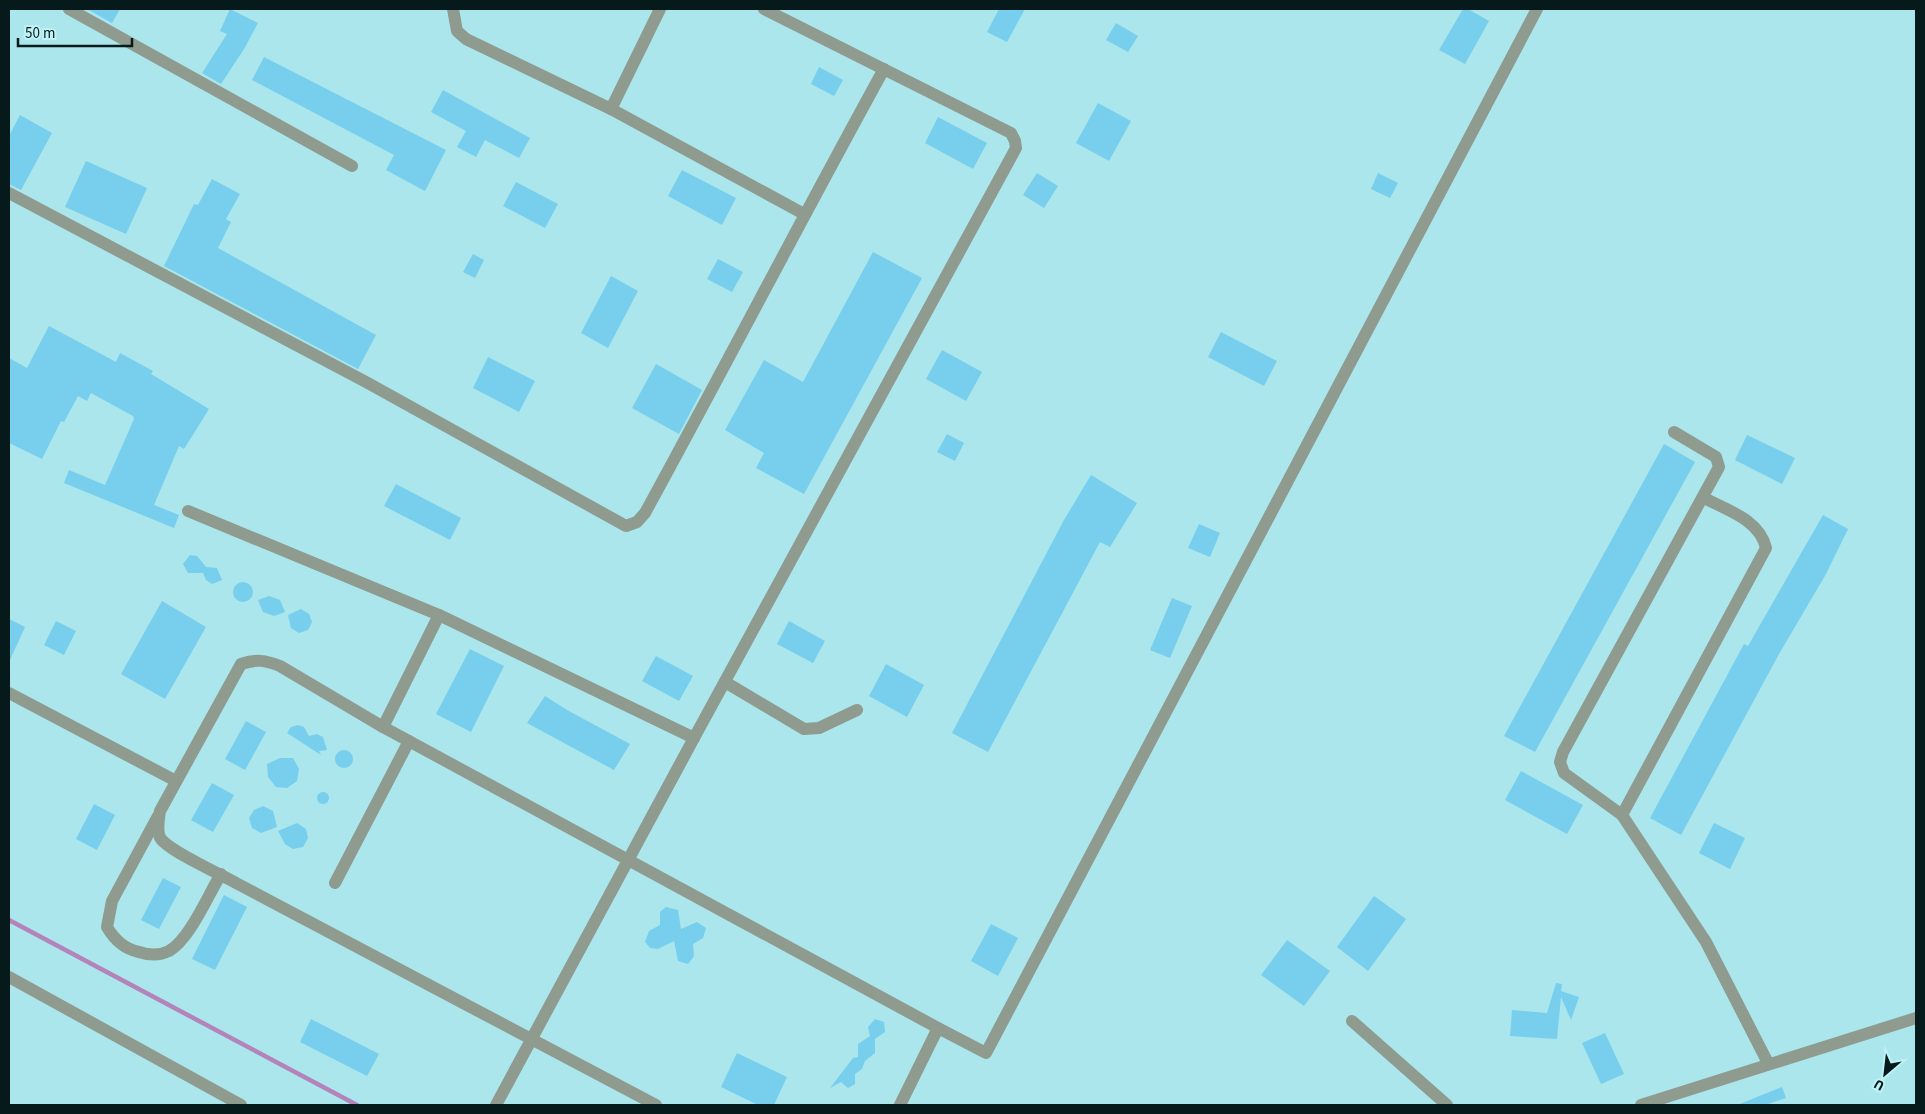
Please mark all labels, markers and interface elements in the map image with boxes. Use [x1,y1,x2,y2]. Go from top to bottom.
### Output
scale bar [18,15,131,47]
text: 50 m [25,23,55,44]
north arrow [1860,1049,1910,1099]
text: U [1871,1074,1888,1096]

